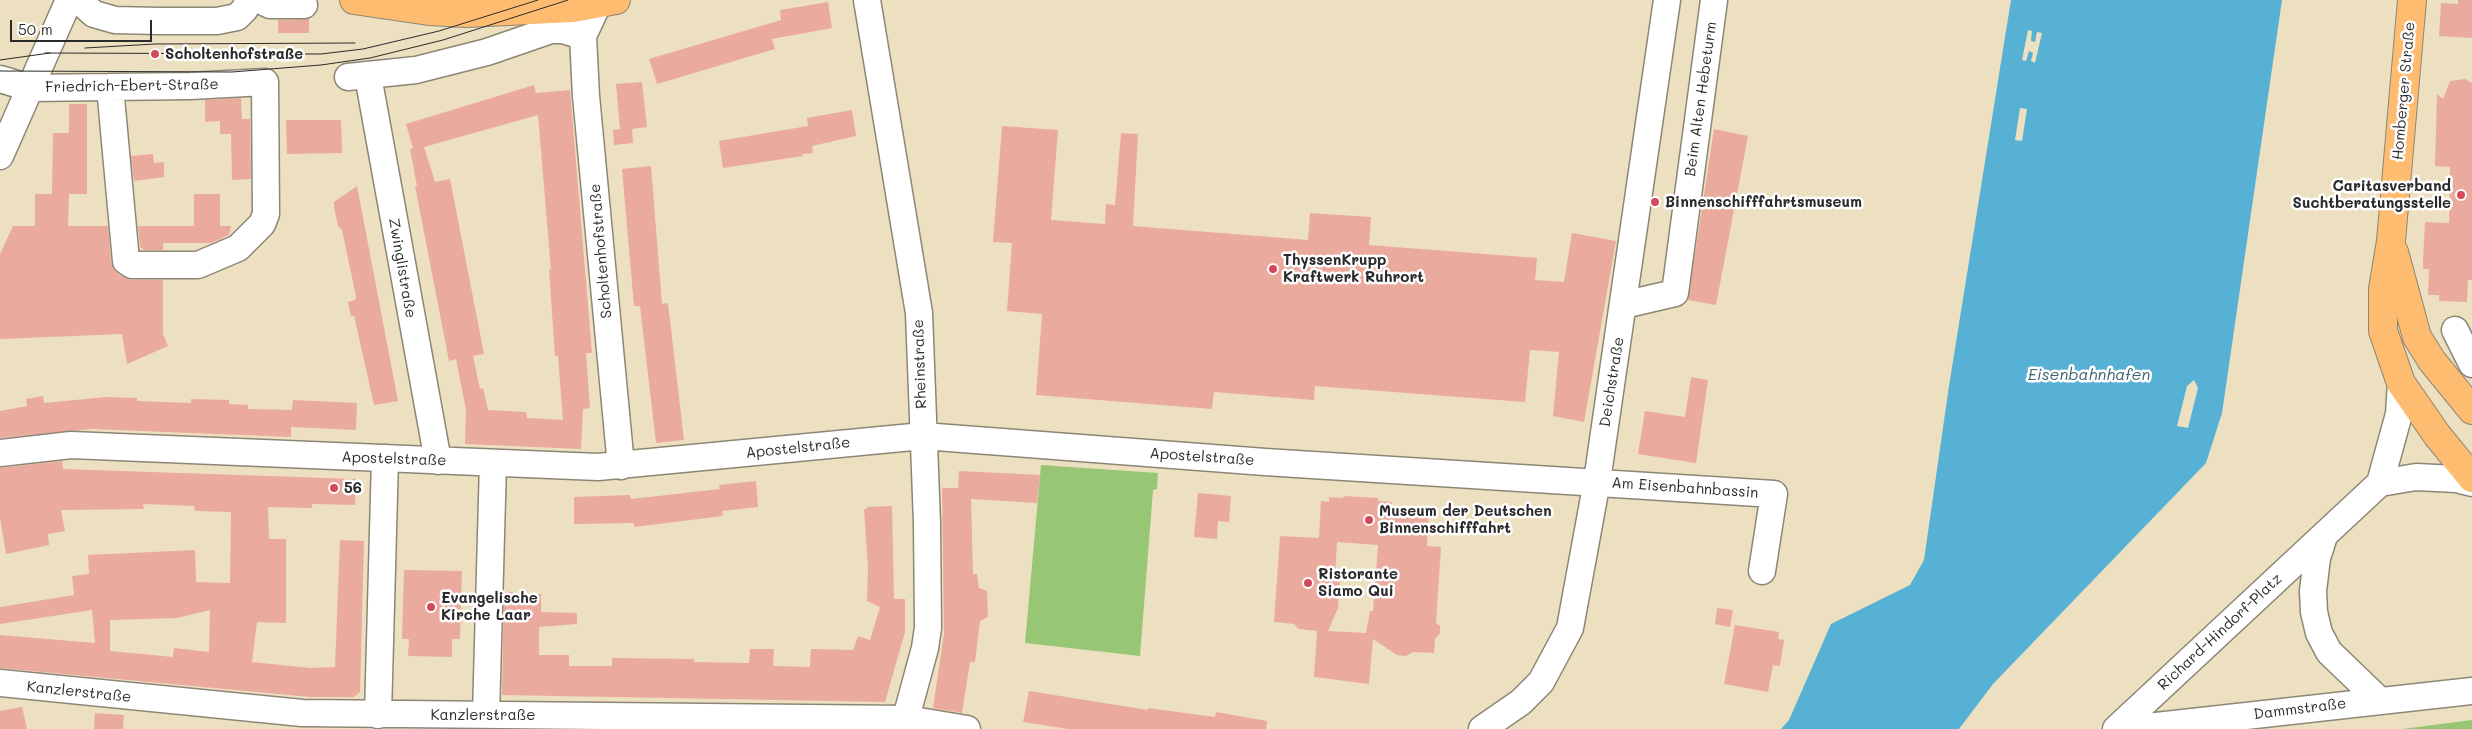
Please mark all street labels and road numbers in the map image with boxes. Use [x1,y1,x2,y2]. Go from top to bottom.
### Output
street label: Beim Alten Hebeturm [1681,20,1721,178]
street label: Homberger Straße [2389,21,2419,161]
street label: Friedrich-Ebert-Straße [45,75,219,97]
street label: Scholtenhofstraße [586,183,616,319]
street label: Zwinglistraße [384,217,420,319]
street label: Rheinstraße [909,319,931,409]
street label: Deichstraße [1596,336,1628,428]
street label: Apostelstraße [745,434,851,462]
street label: Apostelstraße [1149,444,1255,470]
street label: Apostelstraße [341,448,447,470]
street label: Am Eisenbahnbassin [1611,474,1759,502]
street label: Richard-Hindorf-Platz [2154,570,2286,694]
street label: Kanzlerstraße [26,678,132,706]
street label: Dammstraße [2253,694,2347,724]
street label: Kanzlerstraße [430,706,536,724]

